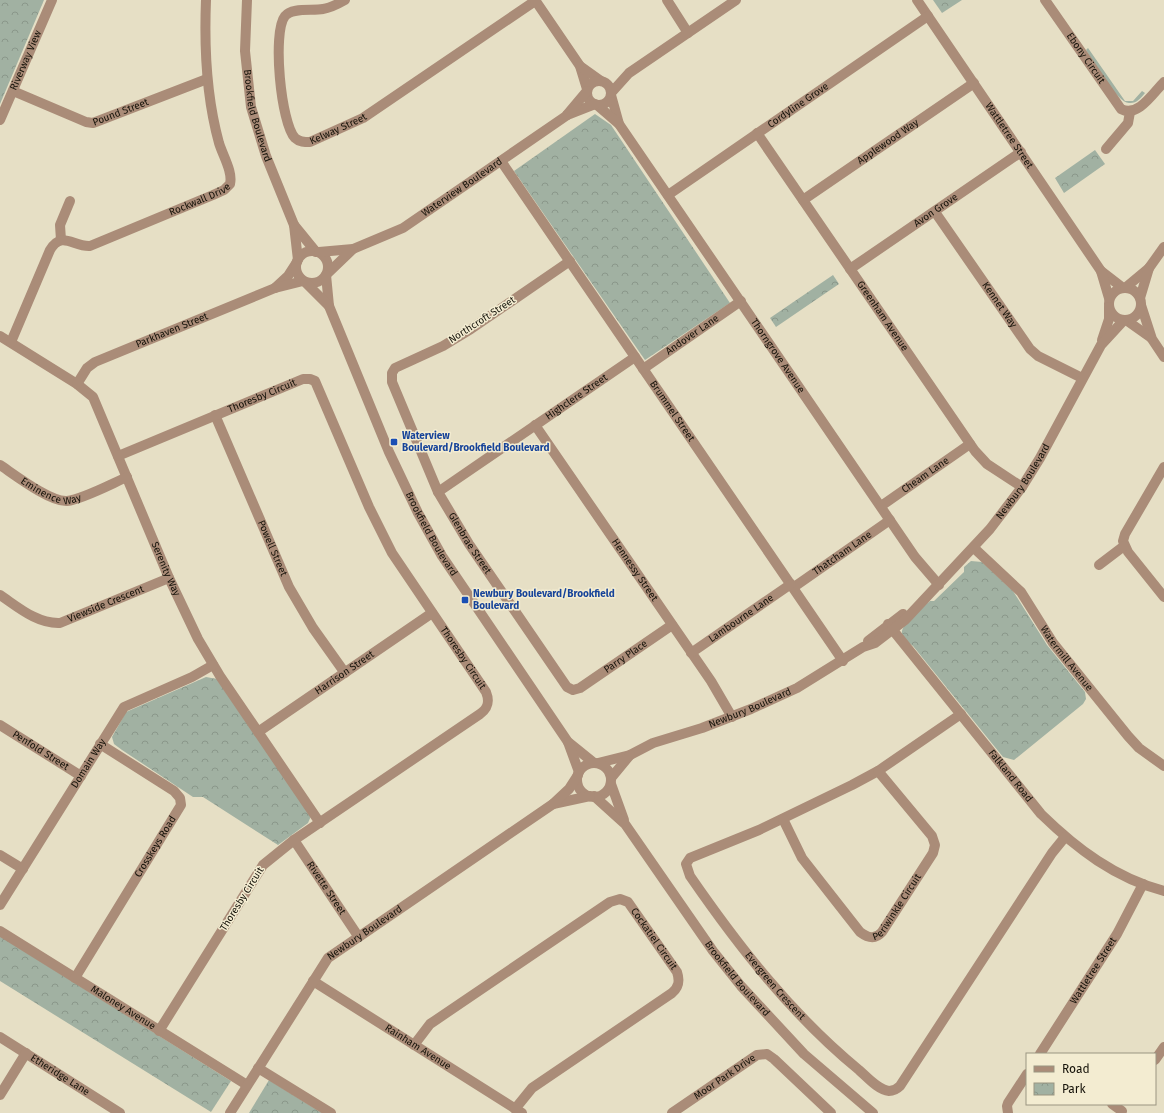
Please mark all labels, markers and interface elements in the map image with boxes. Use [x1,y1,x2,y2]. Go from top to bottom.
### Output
street label: Riverway View [8,29,44,92]
street label: Ebony Circuit [1064,30,1108,86]
street label: Brookfield Boulevard [241,69,274,164]
street label: Cordyline Grove [765,80,831,131]
street label: Pound Street [91,96,151,129]
street label: Wattletree Street [983,101,1036,171]
street label: Kelway Street [308,111,370,147]
street label: Applewood Way [855,117,921,167]
street label: Waterview Boulevard [419,156,505,219]
street label: Rockwall Drive [167,181,233,218]
street label: Avon Grove [911,191,960,230]
street label: Greenham Avenue [854,279,911,354]
street label: Kennet Way [979,280,1019,330]
street label: Northcroft Street [446,294,518,346]
street label: Parkhaven Street [134,310,210,351]
street label: Andover Lane [663,312,721,357]
street label: Thorngrove Avenue [748,316,807,395]
street label: Highclere Street [543,371,610,423]
street label: Thoresby Circuit [226,376,298,416]
street label: Brummel Street [647,378,697,444]
place label: Waterview Boulevard/Brookfield Boulevard [402,430,549,454]
marker: Waterview Boulevard/Brookfield Boulevard [389,437,399,447]
street label: Newbury Boulevard [994,442,1053,522]
street label: Cheam Lane [899,454,951,496]
street label: Eminence Way [18,475,83,507]
street label: Brookfield Boulevard [403,490,460,578]
street label: Glenbrae Street [446,510,494,577]
street label: Powell Street [255,518,290,578]
street label: Thatcham Lane [811,529,874,578]
street label: Hennessy Street [609,536,661,604]
street label: Serenity Way [149,540,183,598]
street label: Viewside Crescent [66,583,146,625]
place label: Newbury Boulevard/Brookfield Boulevard [473,588,615,612]
street label: Lambourne Lane [706,592,776,645]
marker: Newbury Boulevard/Brookfield Boulevard [460,595,470,605]
street label: Watermill Avenue [1038,623,1095,694]
street label: Thoresby Circuit [438,624,489,692]
street label: Parry Place [602,638,650,676]
street label: Harrison Street [313,648,377,697]
street label: Newbury Boulevard [707,685,793,731]
street label: Penfold Street [10,728,71,773]
street label: Domain Way [69,737,109,790]
street label: Falkland Road [986,747,1035,804]
street label: Crosskeys Road [132,814,179,880]
street label: Rivette Street [304,859,348,918]
street label: Thoresby Circuit [218,865,267,933]
street label: Periwinkle Circuit [871,871,924,943]
street label: Newbury Boulevard [325,903,405,963]
street label: Cockatiel Circuit [628,906,680,973]
street label: Wattletree Street [1068,935,1119,1006]
street label: Brookfield Boulevard [702,939,772,1019]
street label: Evergreen Crescent [742,950,808,1023]
street label: Maloney Avenue [88,983,158,1032]
street label: Rainham Avenue [383,1022,453,1073]
street label: Etheridge Lane [28,1052,92,1098]
street label: Moor Park Drive [692,1052,758,1102]
legend [1026,1053,1156,1105]
text: Road [1062,1062,1090,1076]
text: Park [1062,1082,1086,1096]

